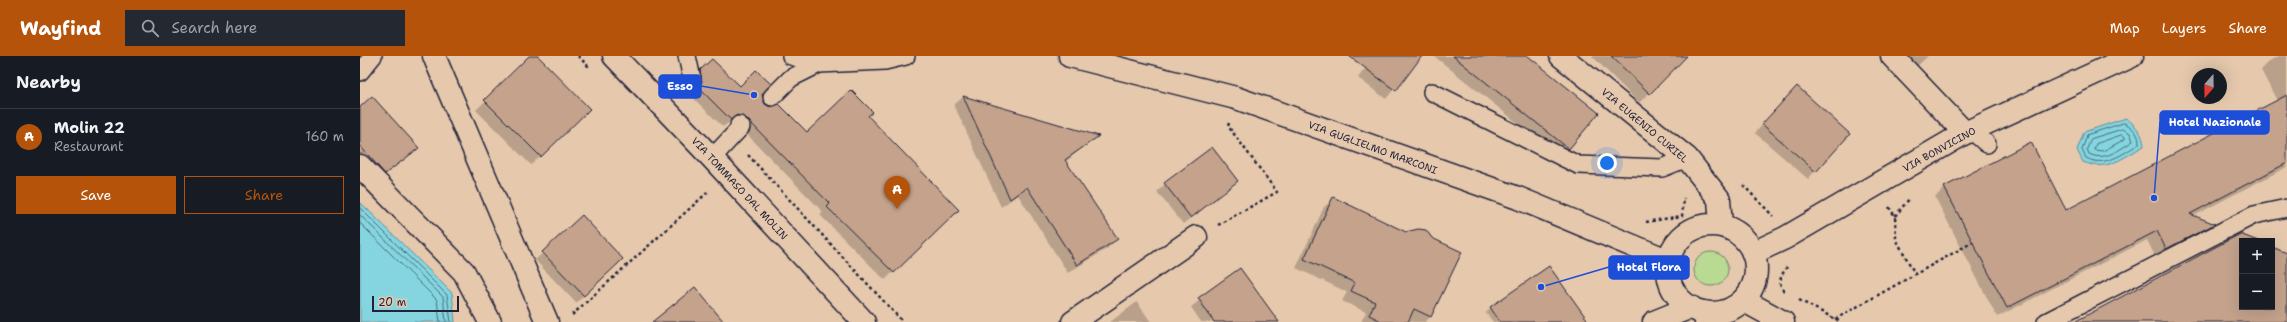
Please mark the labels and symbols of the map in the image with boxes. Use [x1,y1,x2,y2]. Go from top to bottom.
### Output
north arrow [2191,68,2227,104]
callout: Esso [659,75,701,98]
text: Esso [667,79,693,94]
street label: VIA EUGENIO CURIEL [1599,85,1691,166]
callout: Hotel Nazionale [2160,111,2269,134]
text: Hotel Nazionale [2169,115,2262,130]
street label: VIA GUGLIELMO MARCONI [1306,118,1440,177]
street label: VIA BONVICINO [1900,124,1978,175]
street label: VIA TOMMASO DAL MOLIN [689,134,791,242]
your location [1597,153,1617,173]
pin: A [884,176,910,209]
callout: Hotel Flora [1609,256,1689,279]
text: Hotel Flora [1617,260,1682,275]
scale bar [372,294,459,313]

